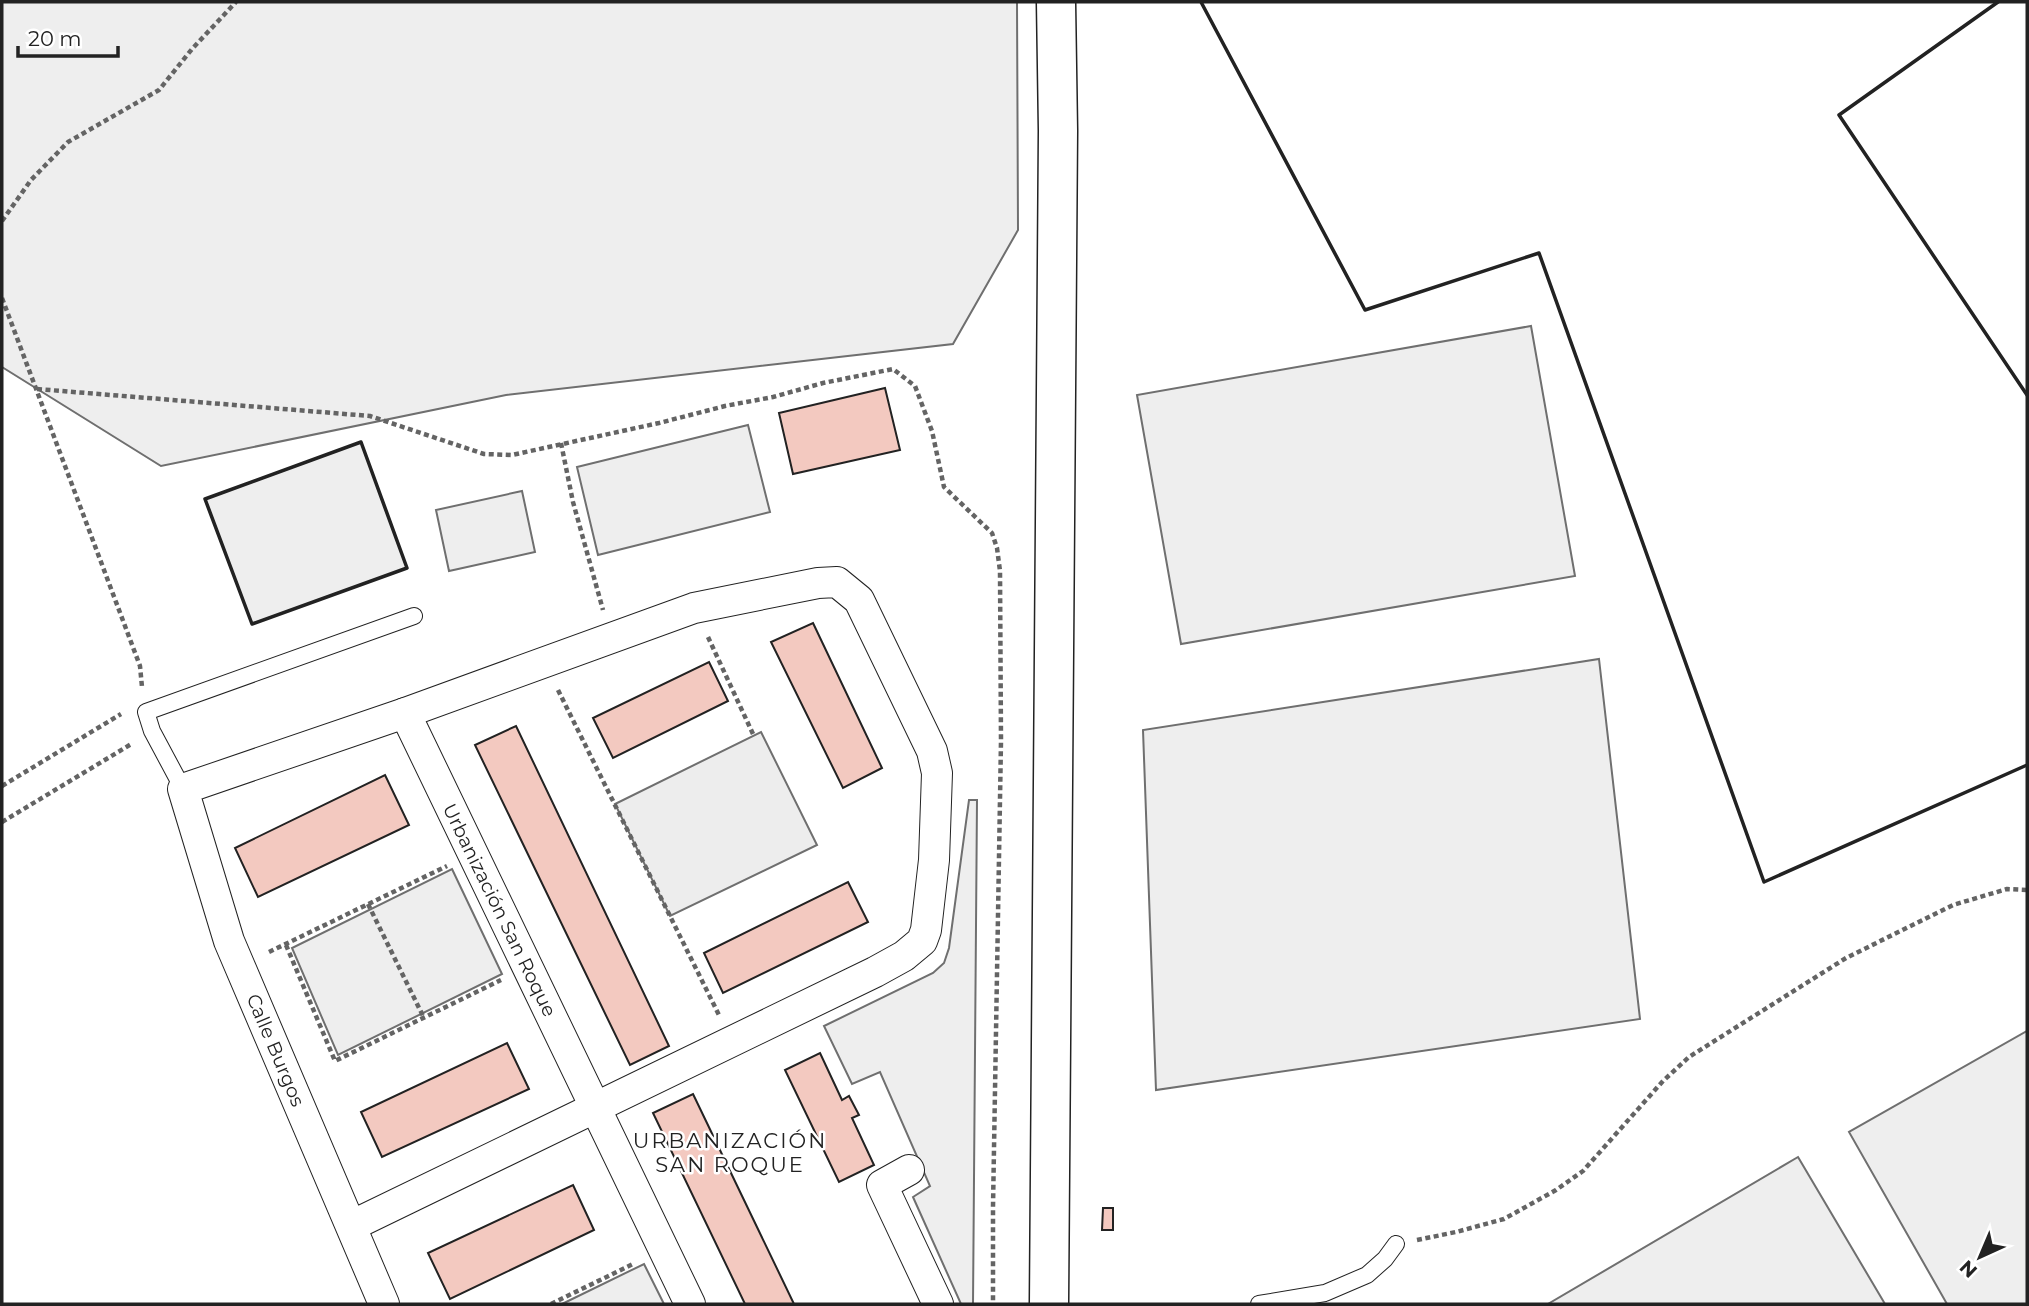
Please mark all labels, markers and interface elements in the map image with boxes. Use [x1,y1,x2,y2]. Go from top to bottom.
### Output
scale bar [18,14,117,58]
text: 20 m [28,26,82,51]
street label: Urbanización San Roque [438,800,561,1021]
street label: Calle Burgos [242,991,310,1110]
district label: URBANIZACIÓN SAN ROQUE [633,1128,827,1177]
north arrow [1945,1222,2015,1292]
text: N [1955,1255,1982,1282]

